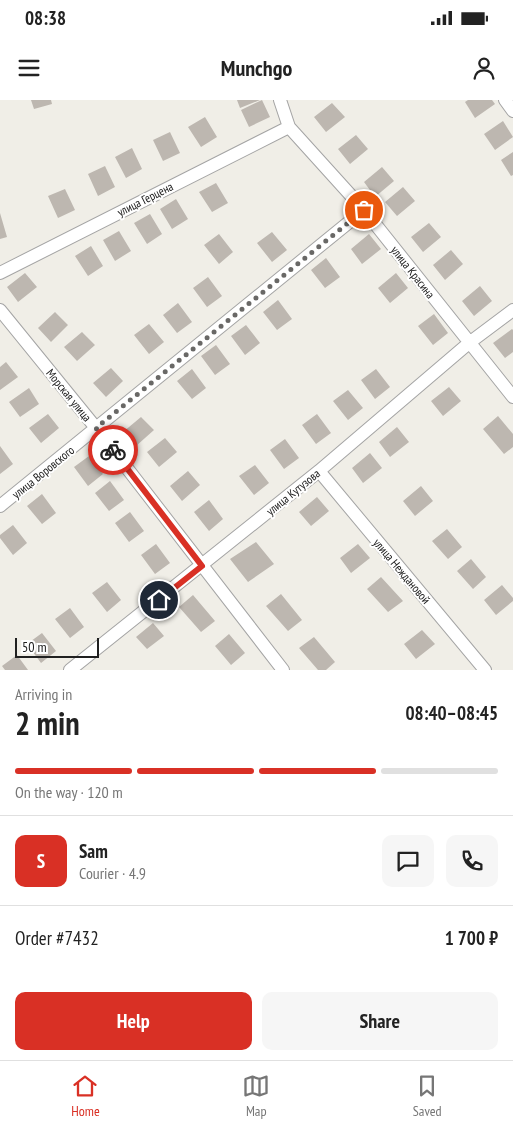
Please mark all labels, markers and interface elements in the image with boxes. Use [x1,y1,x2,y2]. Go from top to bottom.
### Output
text: 08:38 [25,6,66,30]
icon: menu [15,54,43,82]
text: Munchgo [221,54,292,82]
icon: person [470,54,498,82]
street label: улица Герцена [115,178,176,219]
pin [343,189,385,231]
icon: bag [350,196,378,224]
street label: улица Красина [388,243,438,301]
street label: Морская улица [43,366,95,425]
courier [88,425,138,475]
icon: bike [99,436,127,464]
street label: улица Воровского [9,442,77,502]
street label: улица Кутузова [263,466,323,518]
street label: улица Неждановой [370,535,434,607]
pin [138,579,180,621]
icon: home [145,586,173,614]
scale bar [15,635,99,658]
text: 50 m [22,638,47,656]
text: Arriving in [15,684,72,704]
text: 08:40–08:45 [405,701,498,725]
text: 2 min [15,702,80,744]
text: On the way · 120 m [15,782,123,802]
button: chat [382,835,434,887]
button: phone [446,835,498,887]
text: Sam [79,839,108,863]
text: S [37,849,45,873]
text: Courier · 4.9 [79,863,146,883]
text: Order #7432 [15,926,99,950]
text: 1 700 ₽ [445,926,498,950]
button: Help [15,992,252,1050]
button: Share [262,992,498,1050]
tab: Home [71,1072,100,1120]
tab: Map [242,1072,270,1120]
tab: Saved [413,1072,442,1120]

